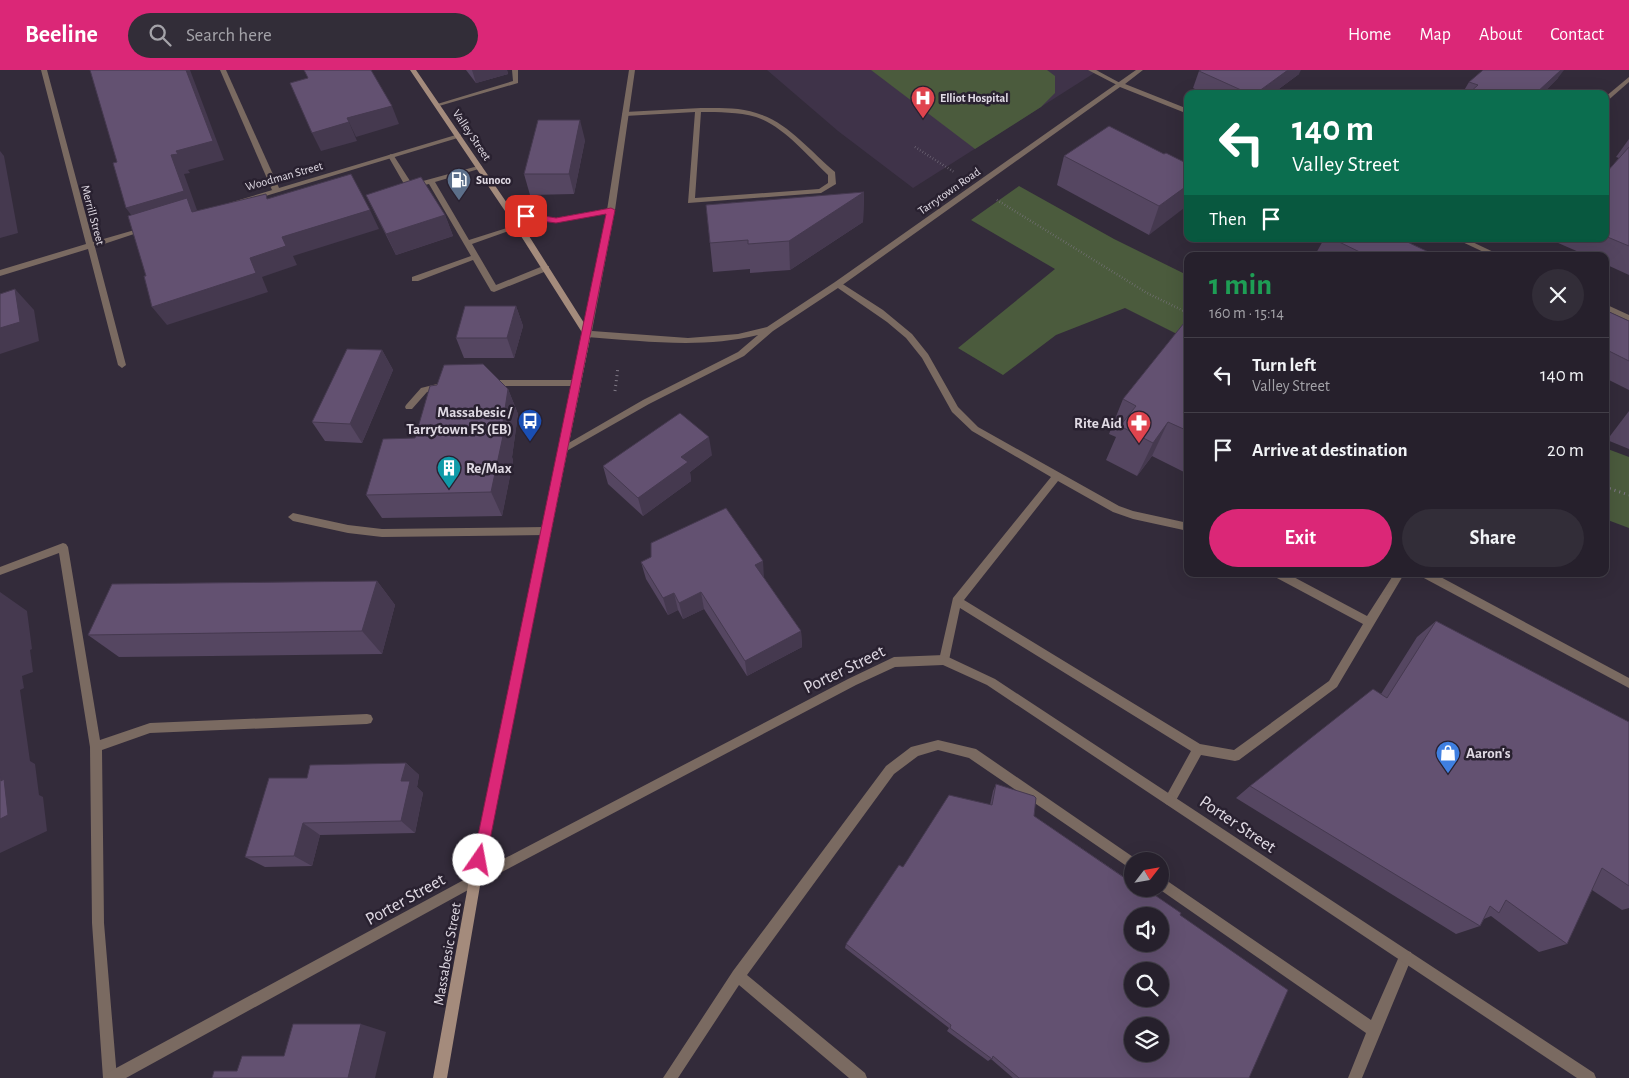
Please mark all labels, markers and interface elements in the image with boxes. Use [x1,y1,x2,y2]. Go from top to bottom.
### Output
search box [128,13,478,58]
icon: search [146,21,174,49]
text: Beeline [25,23,98,47]
text: Search here [186,26,272,45]
text: Home [1348,26,1391,44]
text: Map [1419,26,1451,44]
text: About [1479,26,1522,44]
text: Contact [1550,26,1604,44]
hospital icon: Elliot Hospital [910,85,936,119]
place label: Elliot Hospital [940,92,1008,104]
street label: Valley Street [450,107,493,163]
icon: left [1209,110,1274,175]
text: 140 m [1292,112,1374,147]
text: Valley Street [1292,153,1399,175]
street label: Woodman Street [244,159,324,193]
street label: Tarrytown Road [916,165,983,218]
fuel station icon: Sunoco [446,167,472,201]
place label: Sunoco [476,174,511,186]
street label: Merrill Street [79,184,107,246]
pin [505,195,547,237]
icon: arrive [512,202,540,230]
icon: arrive [1257,205,1285,233]
text: Then [1209,210,1247,229]
button: close [1532,269,1584,321]
text: 1 min [1209,270,1272,300]
text: 160 m · 15:14 [1209,305,1284,321]
text: Turn left [1252,356,1316,375]
icon: left [1209,361,1237,389]
text: 140 m [1540,366,1584,385]
text: Valley Street [1252,378,1330,394]
place label: Massabesic / Tarrytown FS (EB) [406,405,513,437]
bus stop icon: Massabesic / Tarrytown FS (EB) [517,408,543,442]
pharmacy icon: Rite Aid [1126,410,1152,444]
place label: Rite Aid [1074,416,1122,431]
icon: arrive [1209,436,1237,464]
text: Arrive at destination [1252,441,1408,460]
text: 20 m [1547,441,1584,460]
building icon: Re/Max [436,455,462,489]
place label: Re/Max [466,461,512,476]
button: Exit [1209,509,1392,567]
button: Share [1402,509,1584,567]
street label: Porter Street [801,642,888,697]
shop icon: Aaron's [1435,740,1461,774]
place label: Aaron's [1466,746,1511,761]
street label: Porter Street [1196,793,1279,857]
position arrow [452,833,504,885]
north arrow [1124,852,1169,898]
map controls [1124,852,1169,1062]
street label: Porter Street [363,871,449,929]
street label: Massabesic Street [431,901,464,1007]
button: sound [1124,907,1169,952]
button: search [1124,962,1169,1007]
button: layers [1124,1017,1169,1062]

